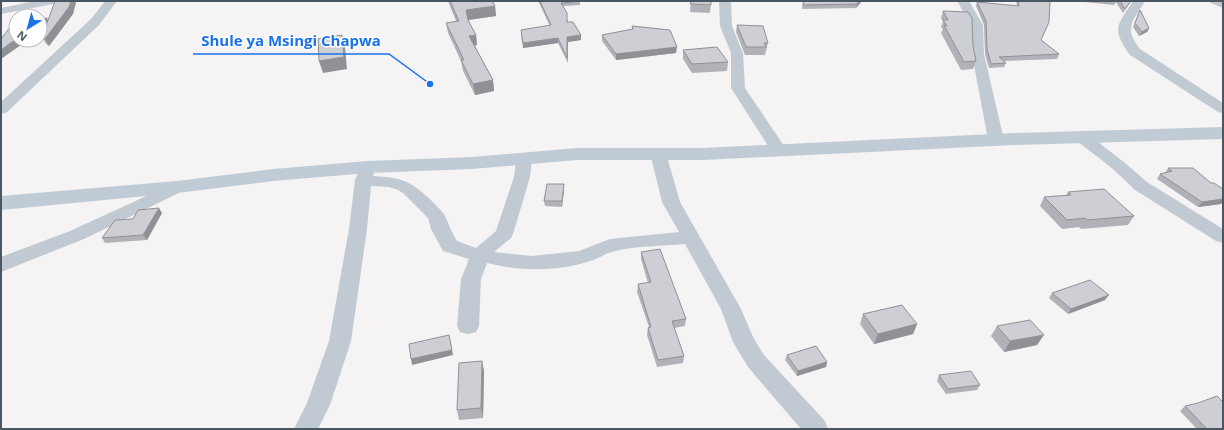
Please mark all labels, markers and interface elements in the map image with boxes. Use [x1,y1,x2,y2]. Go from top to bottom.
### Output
north arrow [8,8,48,48]
callout: Shule ya Msingi Chapwa [193,27,389,54]
text: N [14,28,30,45]
text: Shule ya Msingi Chapwa [201,30,381,50]

